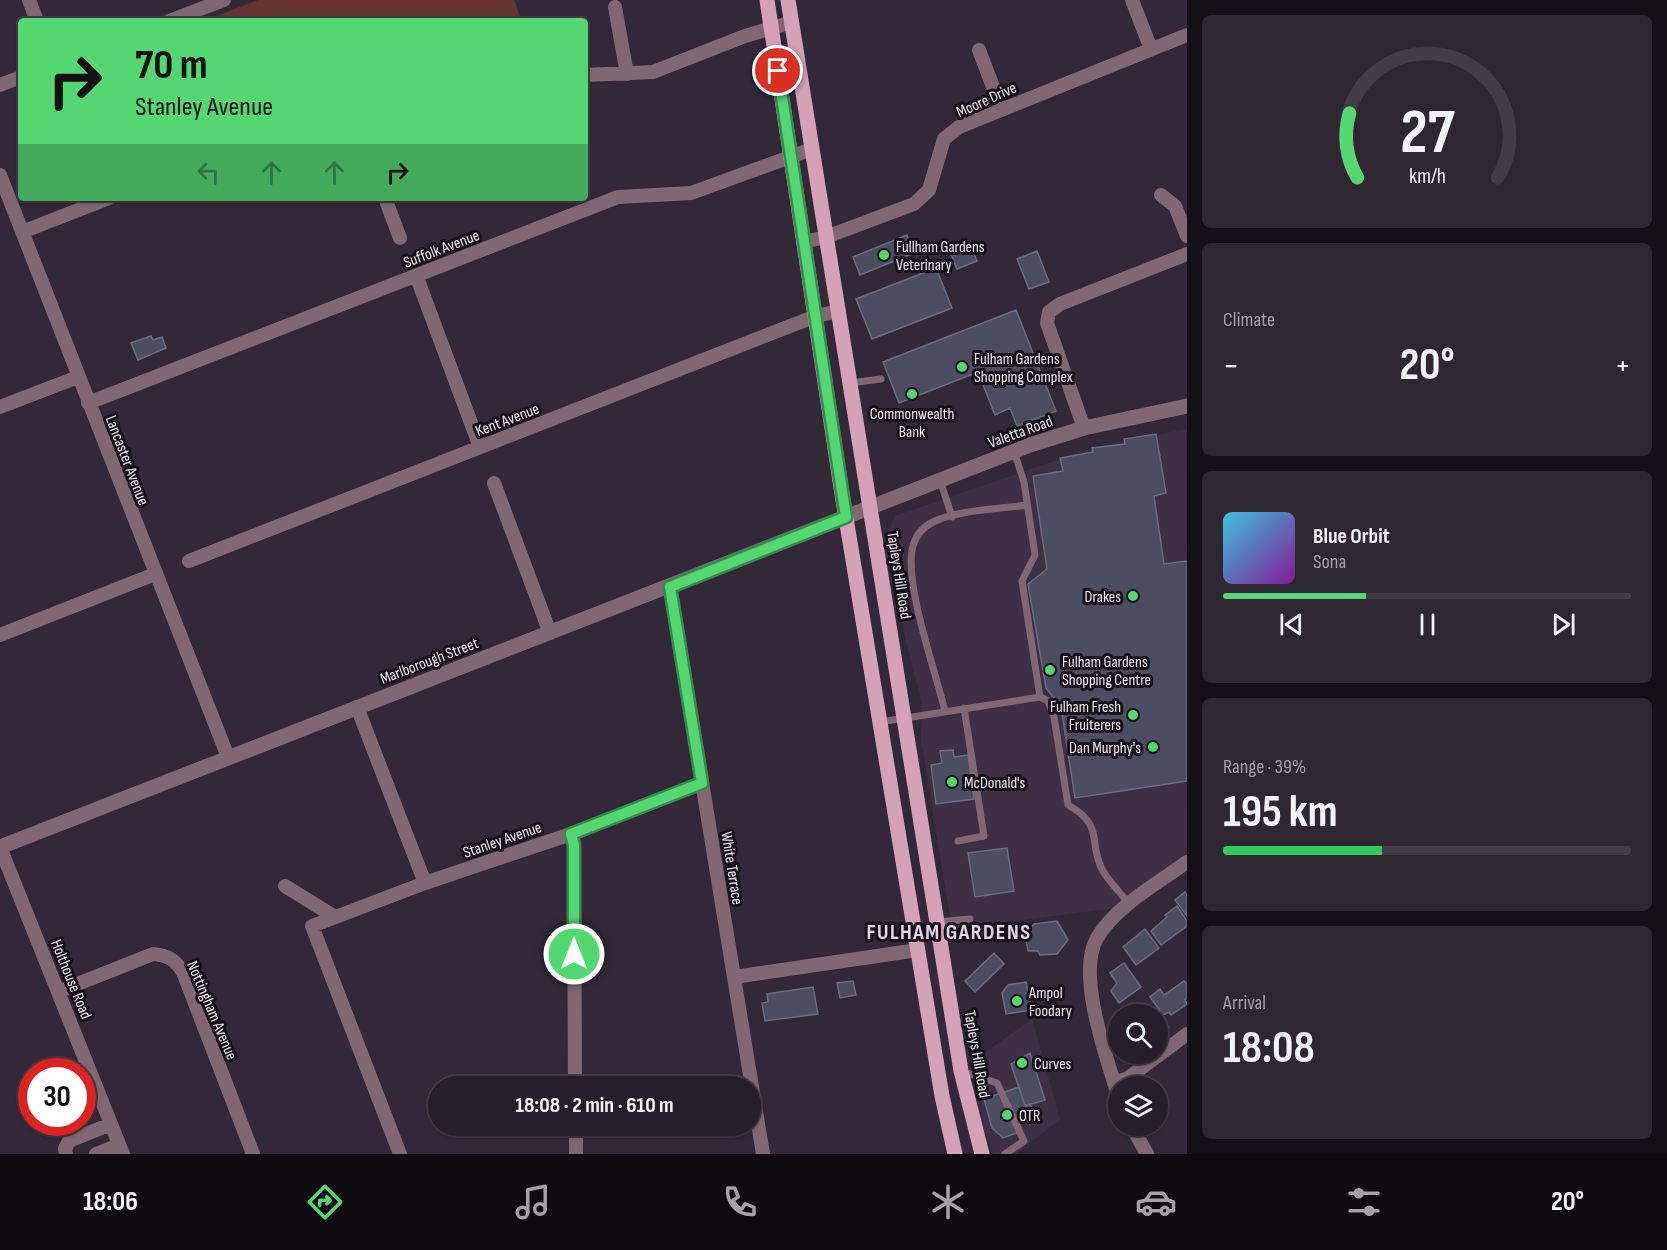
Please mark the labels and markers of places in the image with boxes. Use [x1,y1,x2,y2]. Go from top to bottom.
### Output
pin [752,45,803,96]
place label: Fullham Gardens Veterinary [896,238,985,275]
marker: Fullham Gardens Veterinary [877,248,891,262]
place label: Fulham Gardens Shopping Complex [974,350,1073,387]
marker: Fulham Gardens Shopping Complex [955,360,969,374]
marker: Commonwealth Bank [905,387,919,401]
place label: Commonwealth Bank [870,405,954,442]
place label: Drakes [1085,588,1121,607]
marker: Drakes [1126,589,1140,603]
place label: Fulham Gardens Shopping Centre [1062,653,1151,690]
marker: Fulham Gardens Shopping Centre [1043,663,1057,677]
place label: Fulham Fresh Fruiterers [1050,698,1121,735]
marker: Fulham Fresh Fruiterers [1126,708,1140,722]
place label: Dan Murphy's [1069,739,1141,758]
marker: Dan Murphy's [1146,740,1160,754]
place label: McDonald's [964,774,1026,793]
marker: McDonald's [945,775,959,789]
place label: Ampol Foodary [1028,984,1072,1021]
marker: Ampol Foodary [1010,994,1024,1008]
place label: Curves [1034,1055,1072,1074]
marker: Curves [1015,1056,1029,1070]
place label: OTR [1019,1107,1041,1126]
marker: OTR [1000,1108,1014,1122]

